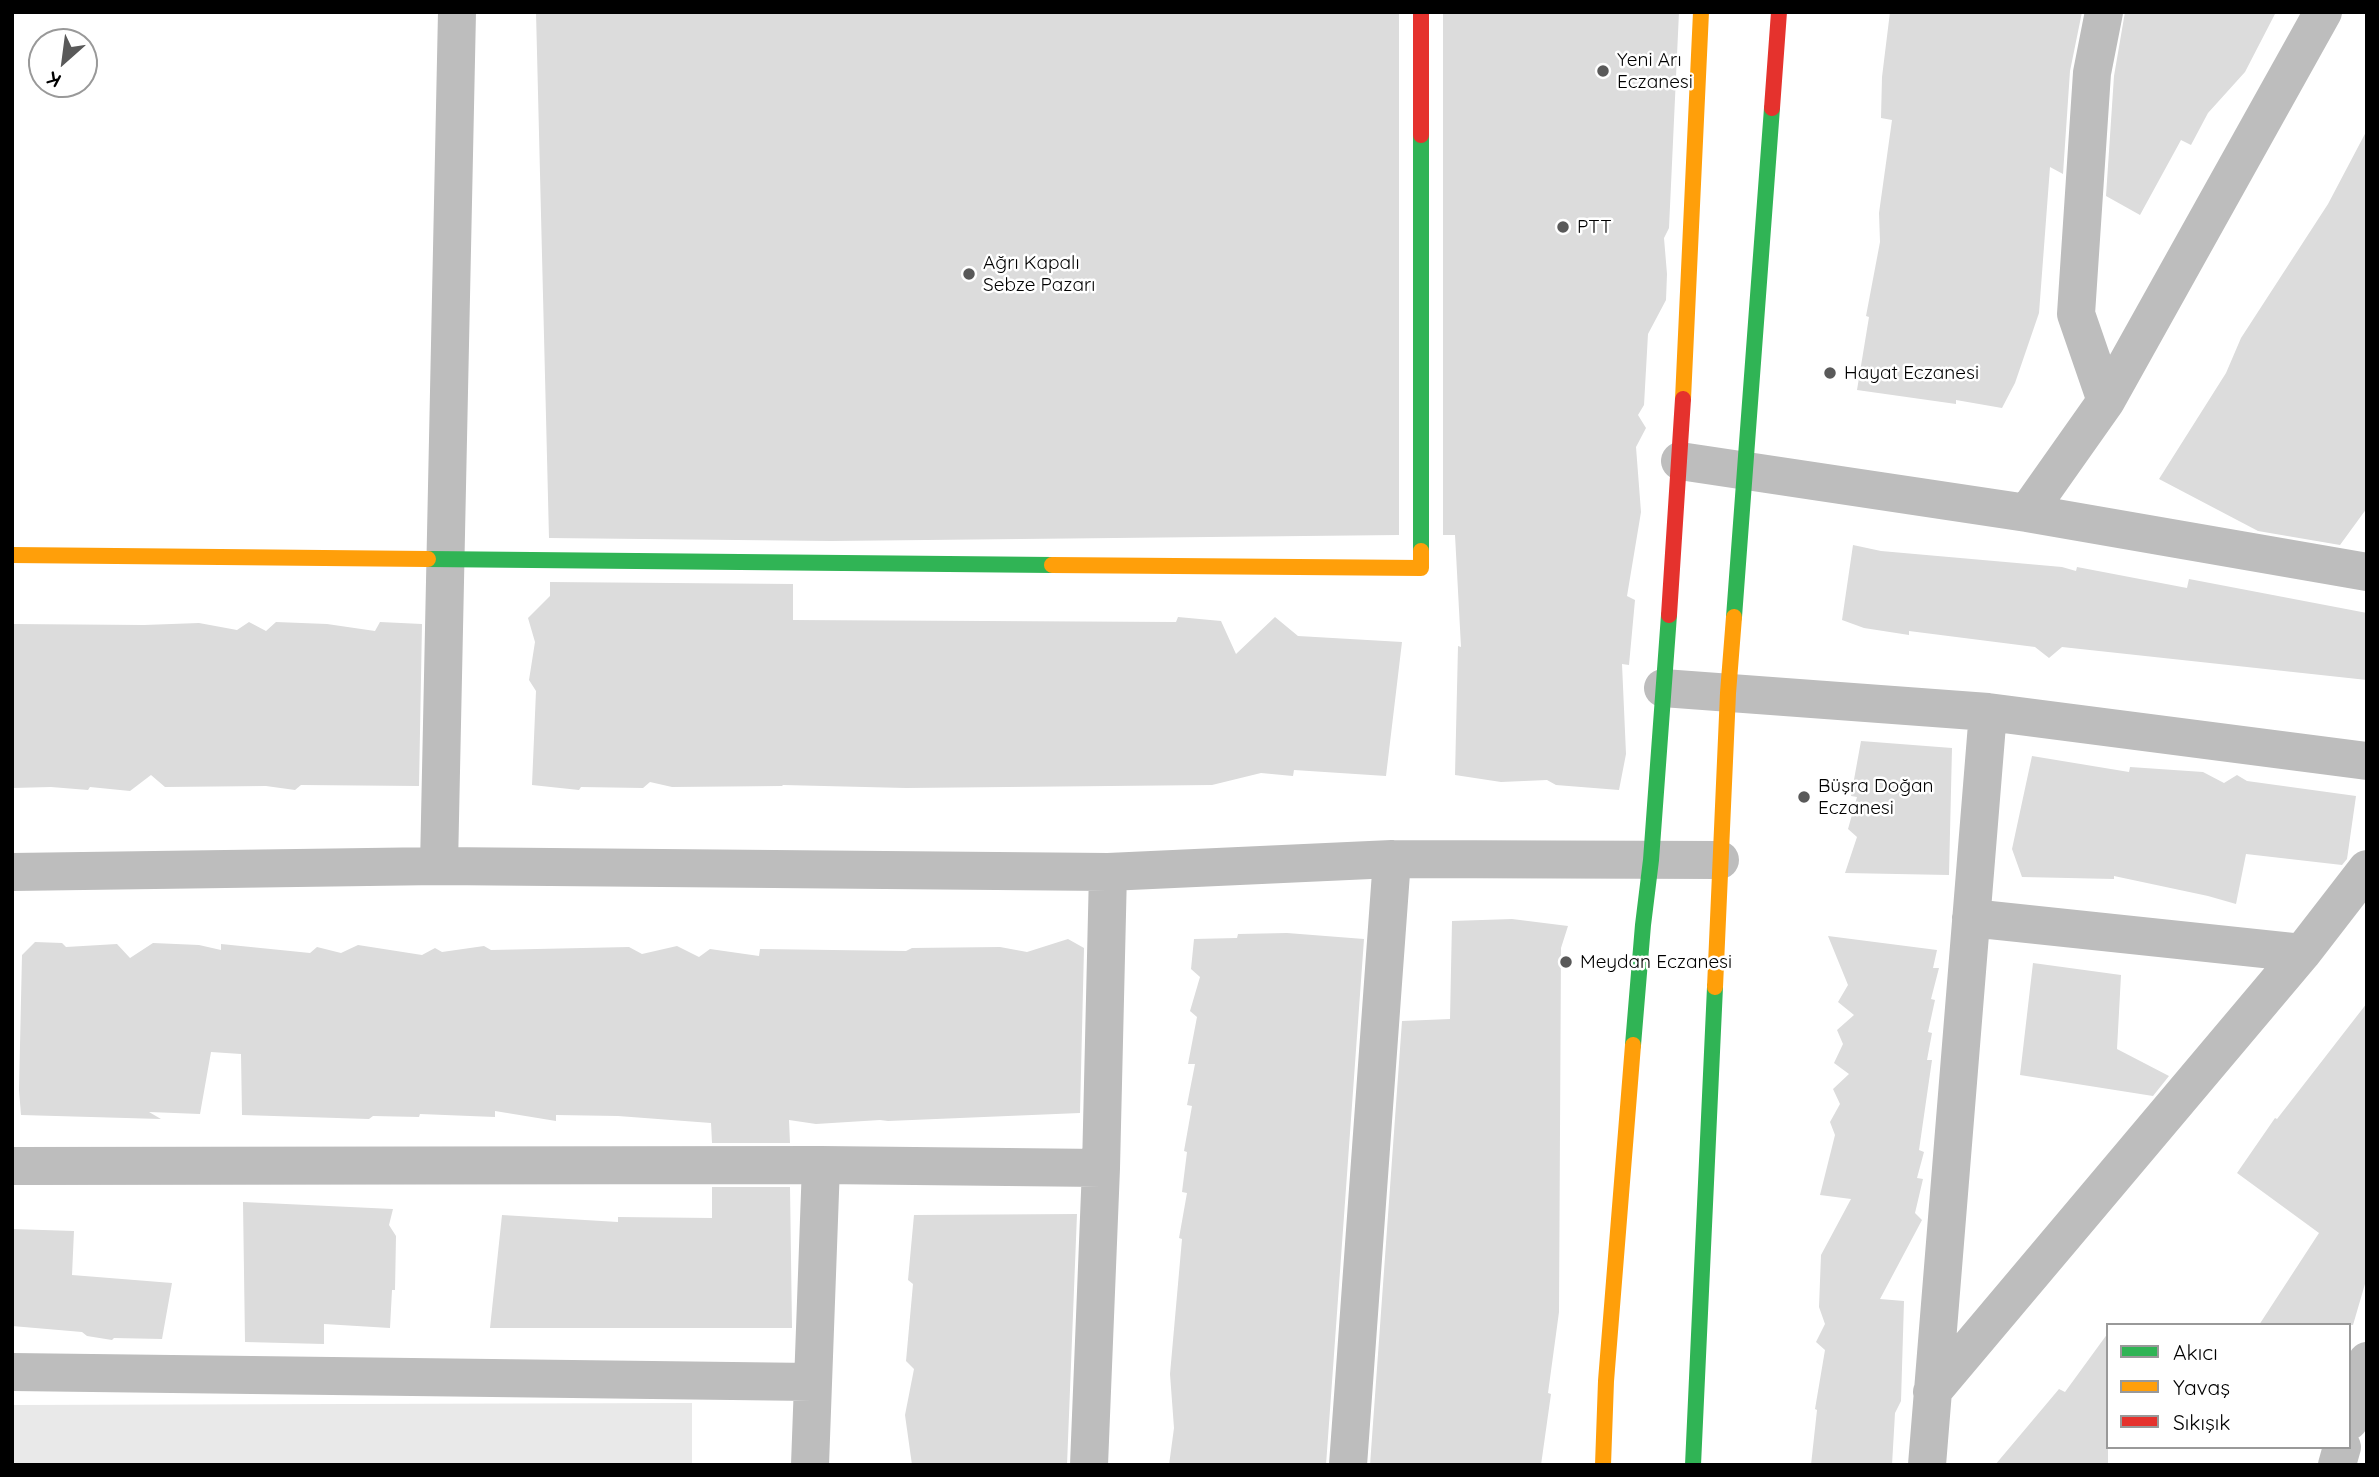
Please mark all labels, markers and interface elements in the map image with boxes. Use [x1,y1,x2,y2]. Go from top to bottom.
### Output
north arrow [28,28,98,98]
place label: Yeni Arı Eczanesi [1617,49,1693,93]
marker: Yeni Arı Eczanesi [1595,63,1611,79]
text: K [43,66,65,93]
place label: PTT [1577,216,1612,238]
marker: PTT [1555,219,1571,235]
place label: Ağrı Kapalı Sebze Pazarı [983,252,1095,296]
marker: Ağrı Kapalı Sebze Pazarı [961,266,977,282]
place label: Hayat Eczanesi [1844,362,1979,384]
marker: Hayat Eczanesi [1822,365,1838,381]
place label: Büşra Doğan Eczanesi [1818,775,1934,819]
marker: Büşra Doğan Eczanesi [1796,789,1812,805]
place label: Meydan Eczanesi [1580,951,1732,973]
marker: Meydan Eczanesi [1558,954,1574,970]
legend [2106,1323,2351,1449]
text: Akıcı [2173,1339,2218,1365]
text: Yavaş [2173,1374,2230,1400]
text: Sıkışık [2173,1409,2231,1435]

